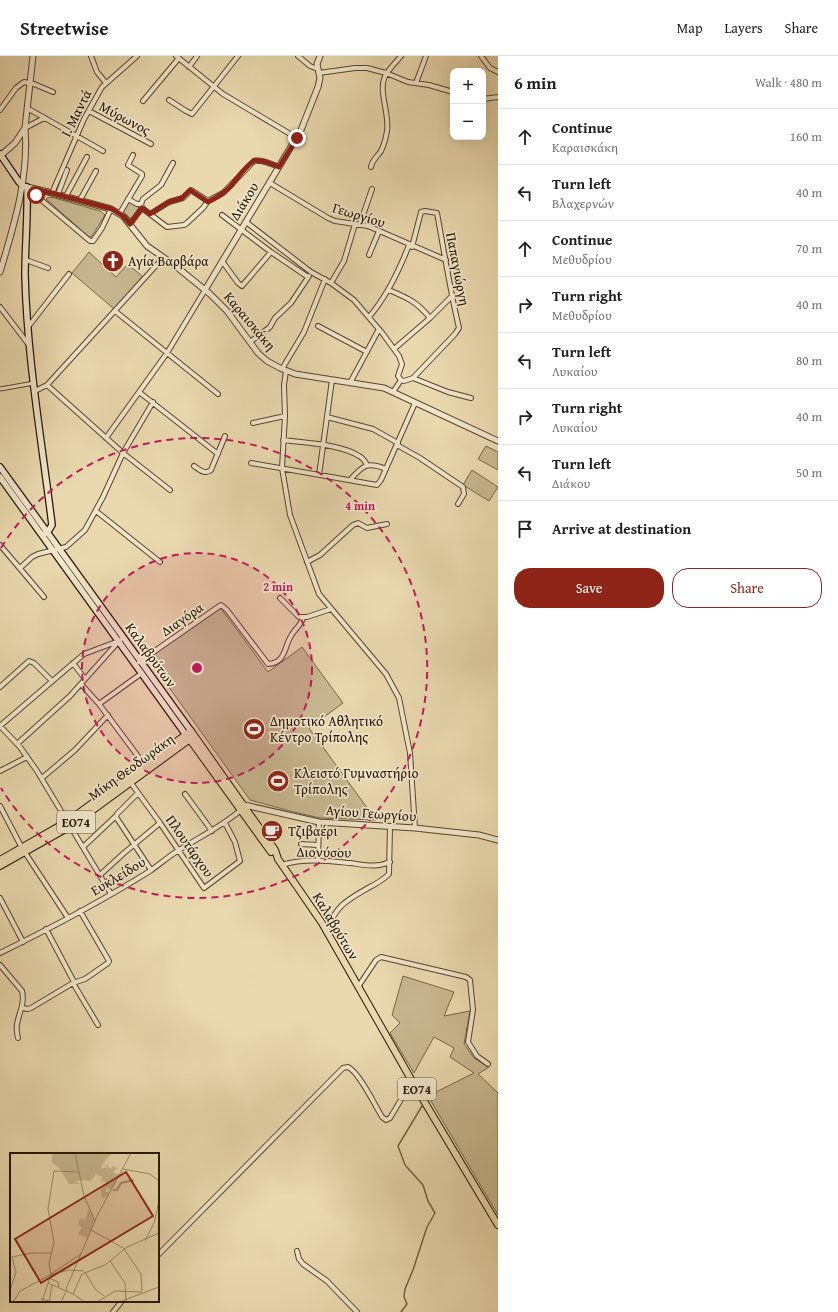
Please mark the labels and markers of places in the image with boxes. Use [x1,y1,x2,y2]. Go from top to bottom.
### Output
church icon: Αγία Βαρβάρα [100,248,126,274]
place label: Αγία Βαρβάρα [128,251,209,271]
centre of rings [190,661,204,675]
place label: Δημοτικό Αθλητικό Κέντρο Τρίπολης [270,711,383,747]
sports icon: Δημοτικό Αθλητικό Κέντρο Τρίπολης [241,716,267,742]
place label: Κλειστό Γυμναστήριο Τρίπολης [294,763,419,799]
sports icon: Κλειστό Γυμναστήριο Τρίπολης [265,768,291,794]
cafe icon: Τζιβαέρι [259,818,285,844]
place label: Τζιβαέρι [288,821,338,841]

